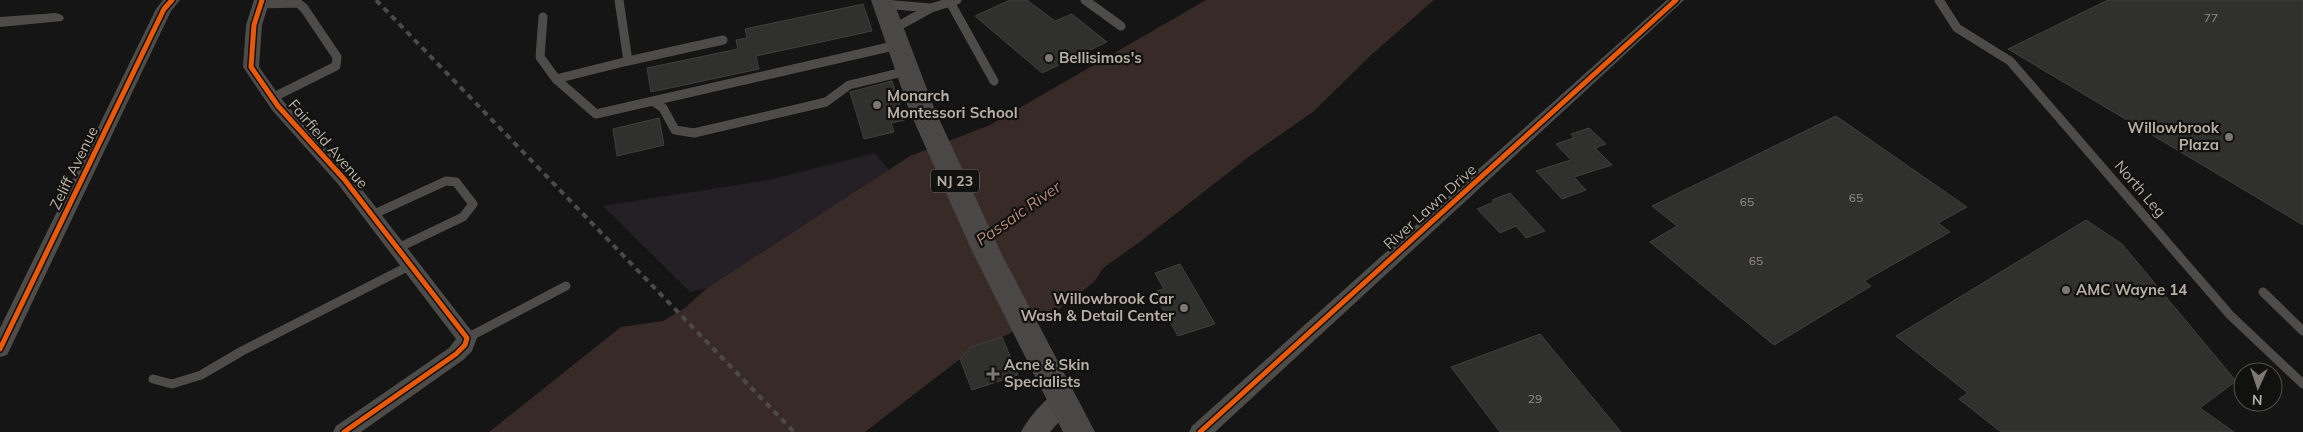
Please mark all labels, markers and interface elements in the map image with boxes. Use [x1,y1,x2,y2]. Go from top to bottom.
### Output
house number: 77 [2204,10,2218,25]
place label: Bellisimos's [1059,48,1142,67]
marker: Bellisimos's [1043,52,1055,64]
place label: Monarch Montessori School [887,86,1018,122]
street label: Fairfield Avenue [284,95,372,192]
marker: Monarch Montessori School [871,99,883,111]
place label: Willowbrook Plaza [2127,118,2220,154]
street label: Zeliff Avenue [45,123,102,212]
marker: Willowbrook Plaza [2223,131,2235,143]
street label: North Leg [2111,156,2170,221]
street label: River Lawn Drive [1379,160,1480,253]
road number: NJ 23 [931,170,979,192]
water label: Passaic River [972,176,1065,250]
house number: 65 [1849,190,1863,205]
house number: 65 [1740,194,1754,209]
house number: 65 [1749,253,1763,268]
place label: AMC Wayne 14 [2076,280,2187,299]
marker: AMC Wayne 14 [2060,284,2072,296]
place label: Willowbrook Car Wash & Detail Center [1020,289,1174,325]
marker: Willowbrook Car Wash & Detail Center [1178,302,1190,314]
place label: Acne & Skin Specialists [1004,355,1089,391]
north arrow [2233,362,2283,412]
marker: Acne & Skin Specialists [986,367,1000,381]
house number: 29 [1528,391,1542,406]
text: N [2252,391,2263,409]

